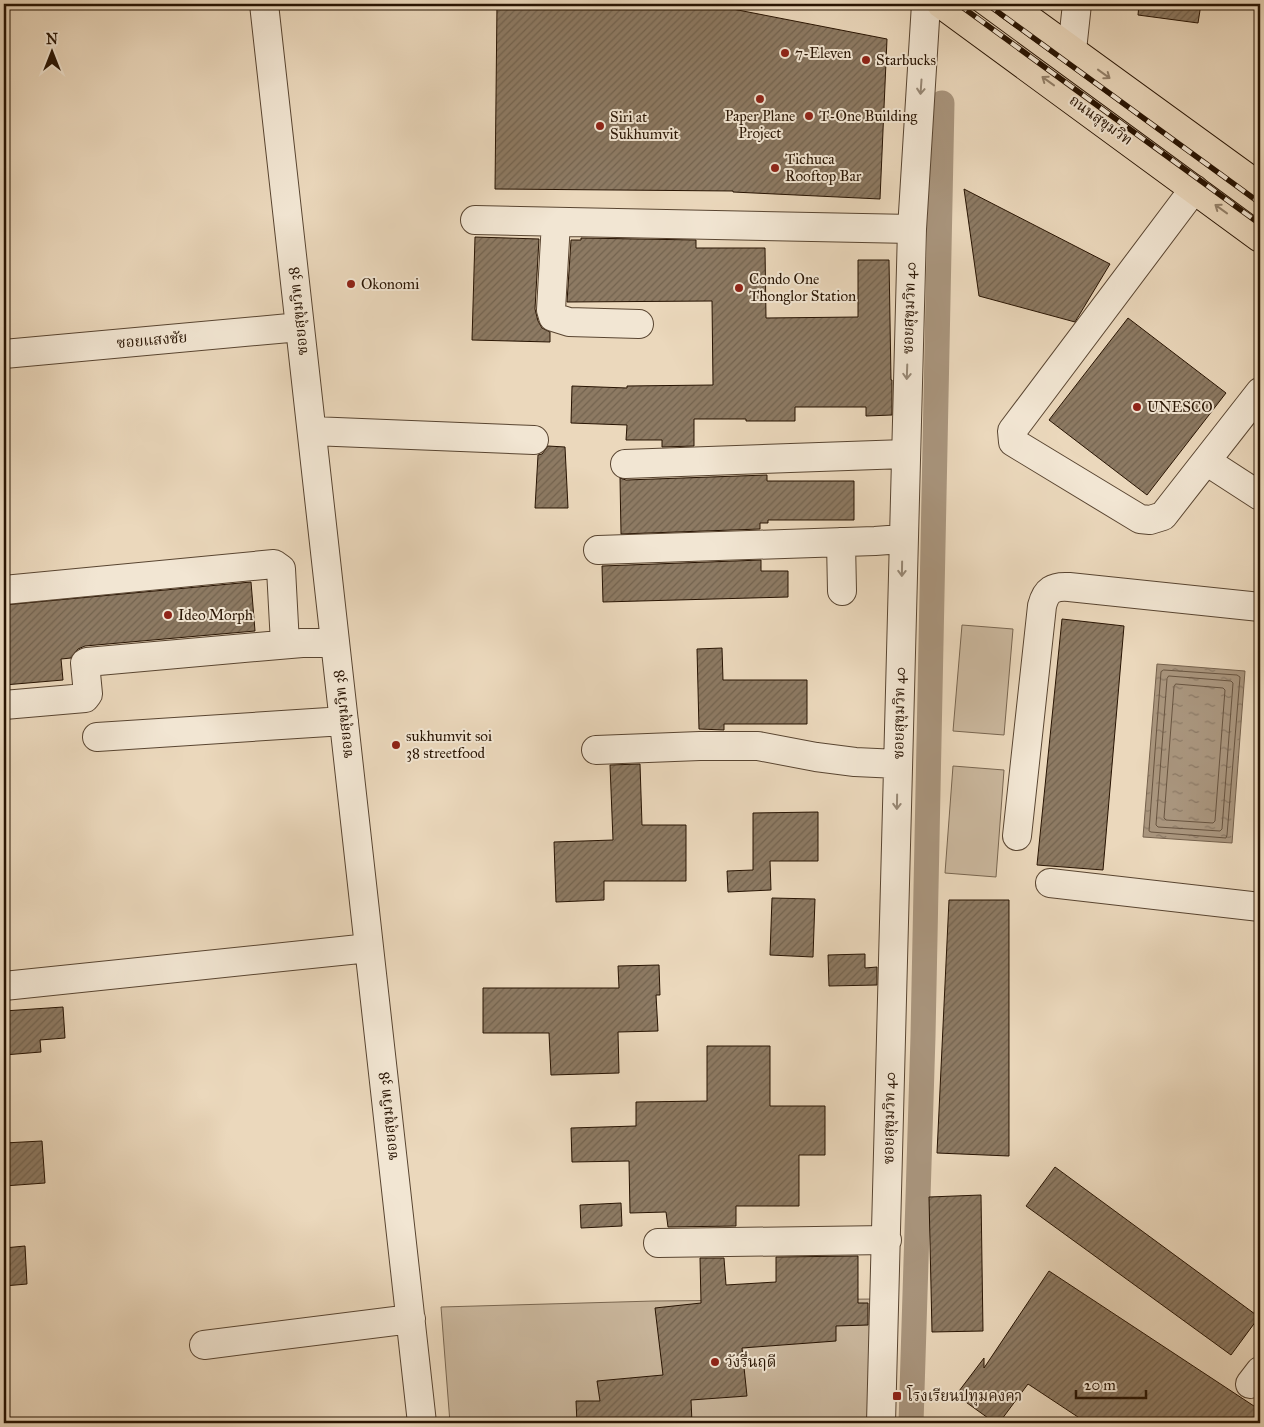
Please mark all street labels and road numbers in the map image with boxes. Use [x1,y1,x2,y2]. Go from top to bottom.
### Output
street label: ถนนสุขุมวิท [1065,91,1136,151]
street label: ซอยสุขุมวิท 40 [898,262,922,354]
street label: ซอยสุขุมวิท 38 [284,266,314,356]
street label: ซอยแสงชัย [116,328,188,352]
street label: ซอยสุขุมวิท 40 [889,667,911,759]
street label: ซอยสุขุมวิท 38 [329,669,359,759]
street label: ซอยสุขุมวิท 38 [374,1071,404,1161]
street label: ซอยสุขุมวิท 40 [879,1072,901,1164]

